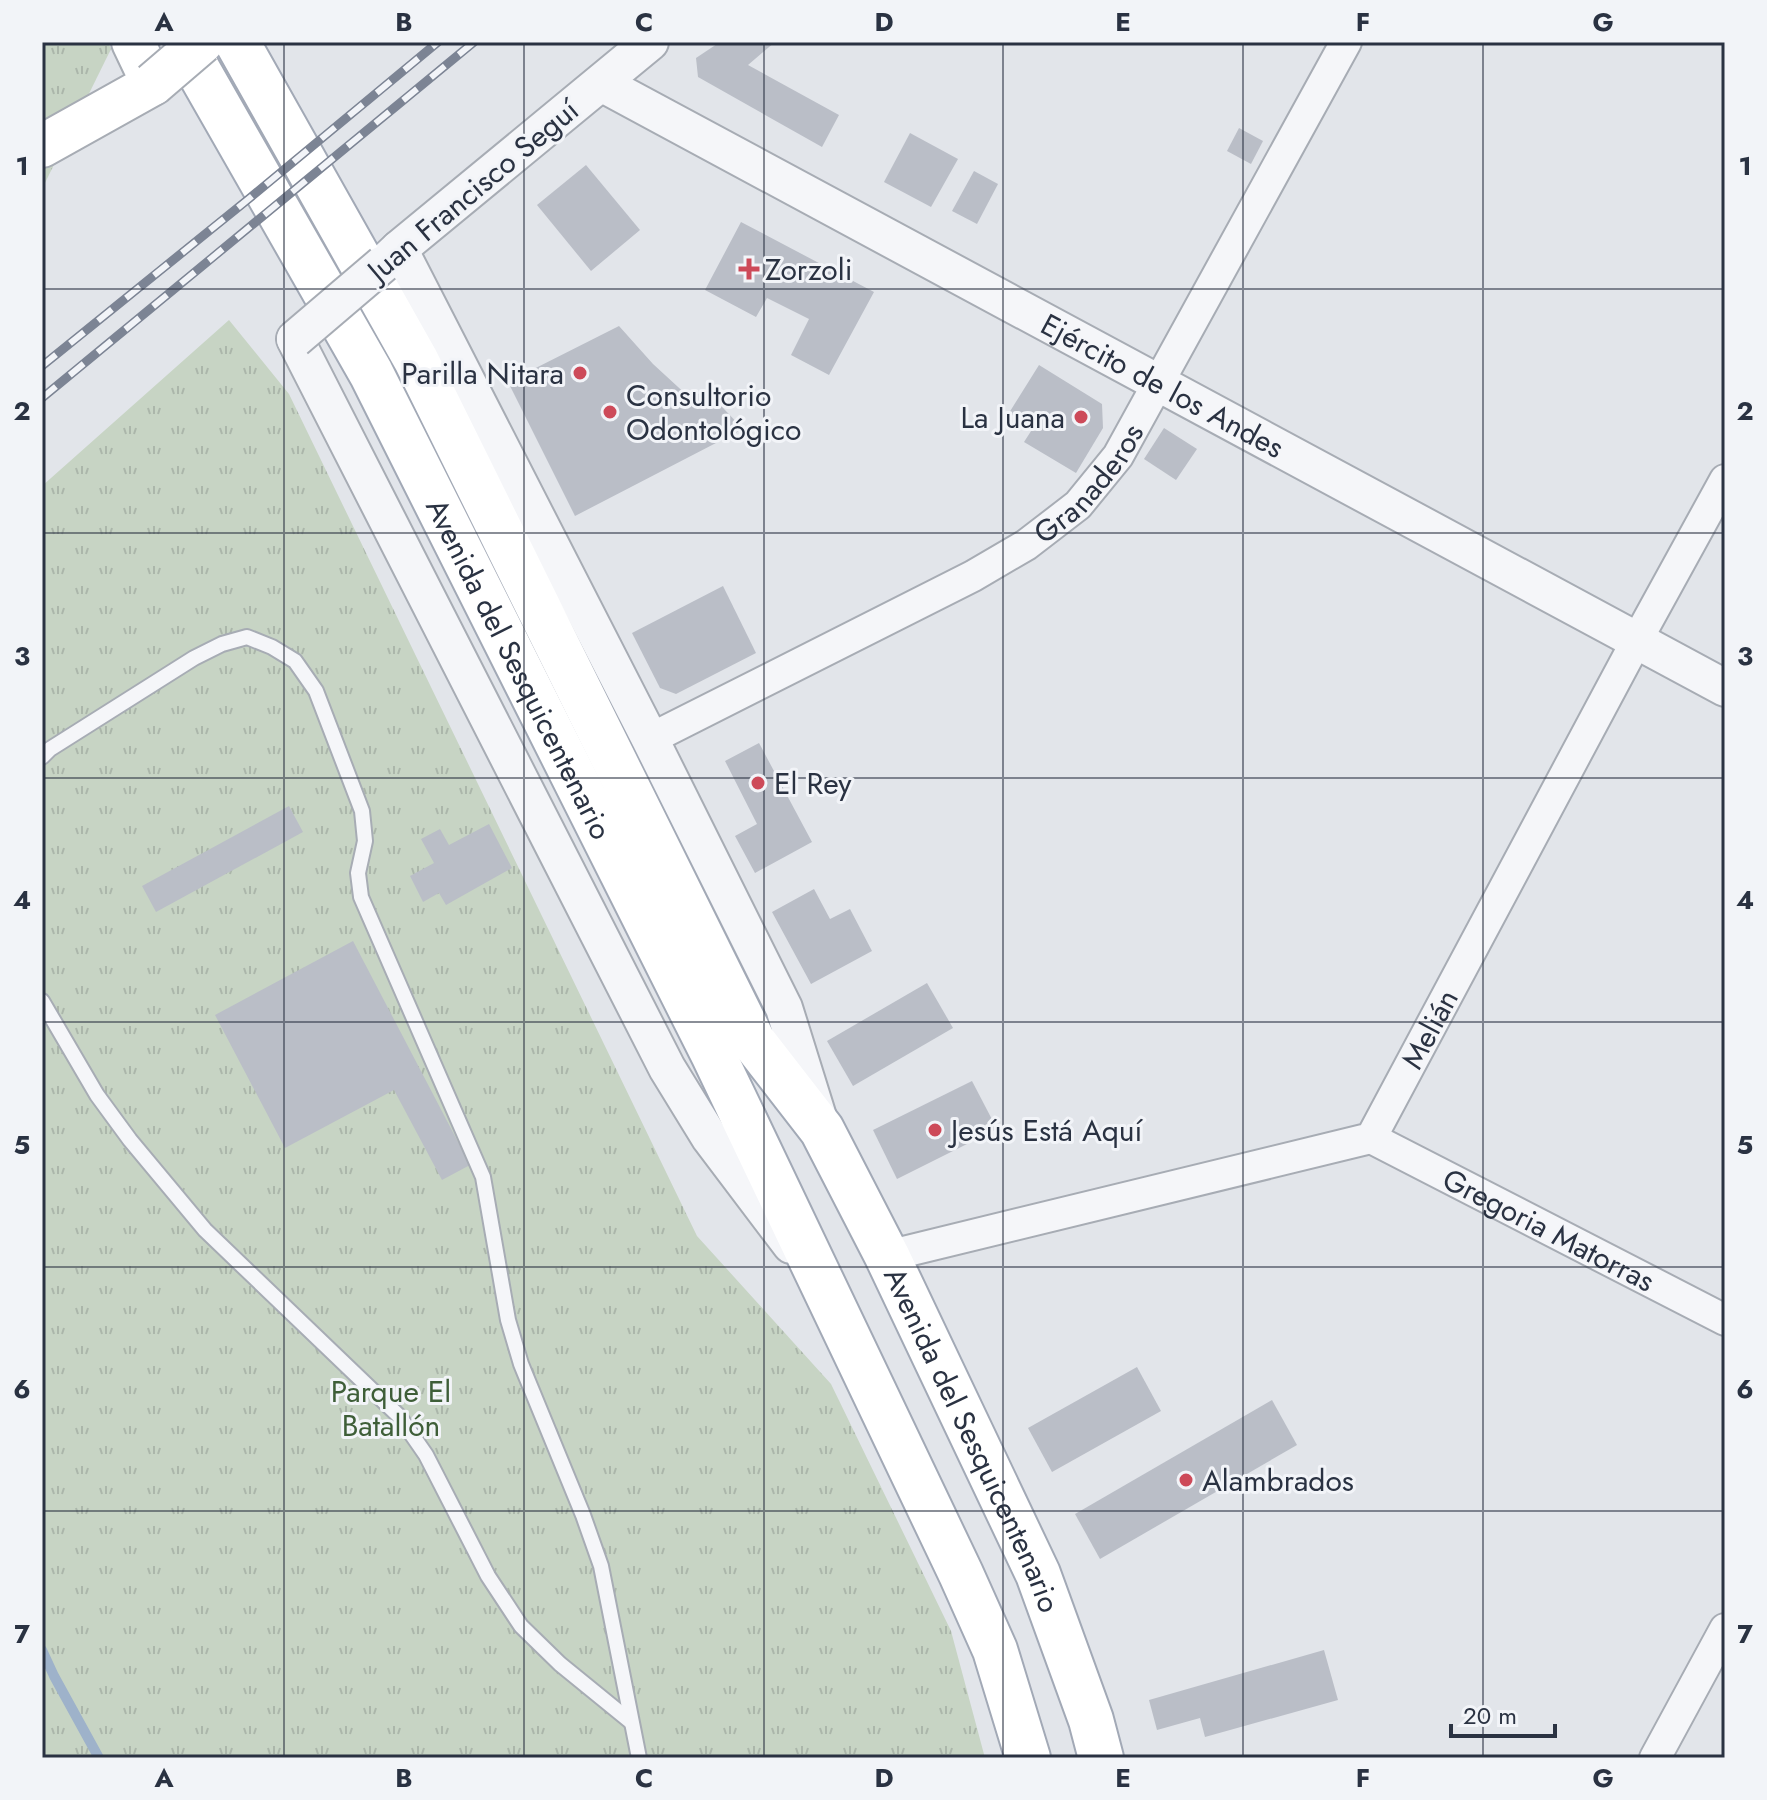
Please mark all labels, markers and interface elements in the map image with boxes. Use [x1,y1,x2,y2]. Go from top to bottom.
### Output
text: A [153,3,174,41]
text: B [395,3,413,41]
text: C [635,3,653,41]
text: D [874,3,894,41]
text: E [1115,3,1131,41]
text: F [1356,3,1370,41]
text: G [1592,3,1614,41]
street label: Juan Francisco Seguí [355,88,589,294]
text: 1 [15,147,29,185]
text: 1 [1738,147,1752,185]
place label: Zorzoli [765,248,852,291]
marker: Zorzoli [740,260,758,278]
street label: Ejército de los Andes [1034,302,1292,468]
place label: Parilla Nitara [401,352,564,395]
marker: Parilla Nitara [571,364,589,382]
place label: Consultorio Odontológico [626,374,801,451]
text: 2 [13,392,31,430]
text: 2 [1736,392,1754,430]
place label: La Juana [961,396,1065,439]
marker: Consultorio Odontológico [601,403,619,421]
marker: La Juana [1072,408,1090,426]
street label: Granaderos [1024,415,1153,553]
street label: Avenida del Sesquicentenario [416,491,623,847]
text: 3 [14,637,30,675]
text: 3 [1737,637,1753,675]
place label: El Rey [774,762,852,805]
marker: El Rey [749,774,767,792]
text: 4 [13,881,31,919]
text: 4 [1736,881,1754,919]
street label: Melián [1390,981,1468,1076]
place label: Jesús Está Aquí [947,1109,1144,1152]
marker: Jesús Está Aquí [926,1121,944,1139]
text: 5 [14,1126,30,1164]
text: 5 [1737,1126,1753,1164]
street label: Gregoria Matorras [1435,1157,1662,1302]
street label: Avenida del Sesquicentenario [874,1260,1072,1618]
text: 6 [13,1370,31,1408]
park label: Parque El Batallón [331,1370,451,1447]
text: 6 [1736,1370,1754,1408]
place label: Alambrados [1202,1459,1354,1502]
marker: Alambrados [1177,1471,1195,1489]
text: 7 [14,1615,30,1653]
text: 7 [1737,1615,1753,1653]
scale bar [1451,1688,1555,1738]
text: 20 m [1463,1698,1517,1733]
text: A [153,1759,174,1797]
text: B [395,1759,413,1797]
text: C [635,1759,653,1797]
text: D [874,1759,894,1797]
text: E [1115,1759,1131,1797]
text: F [1356,1759,1370,1797]
text: G [1592,1759,1614,1797]

